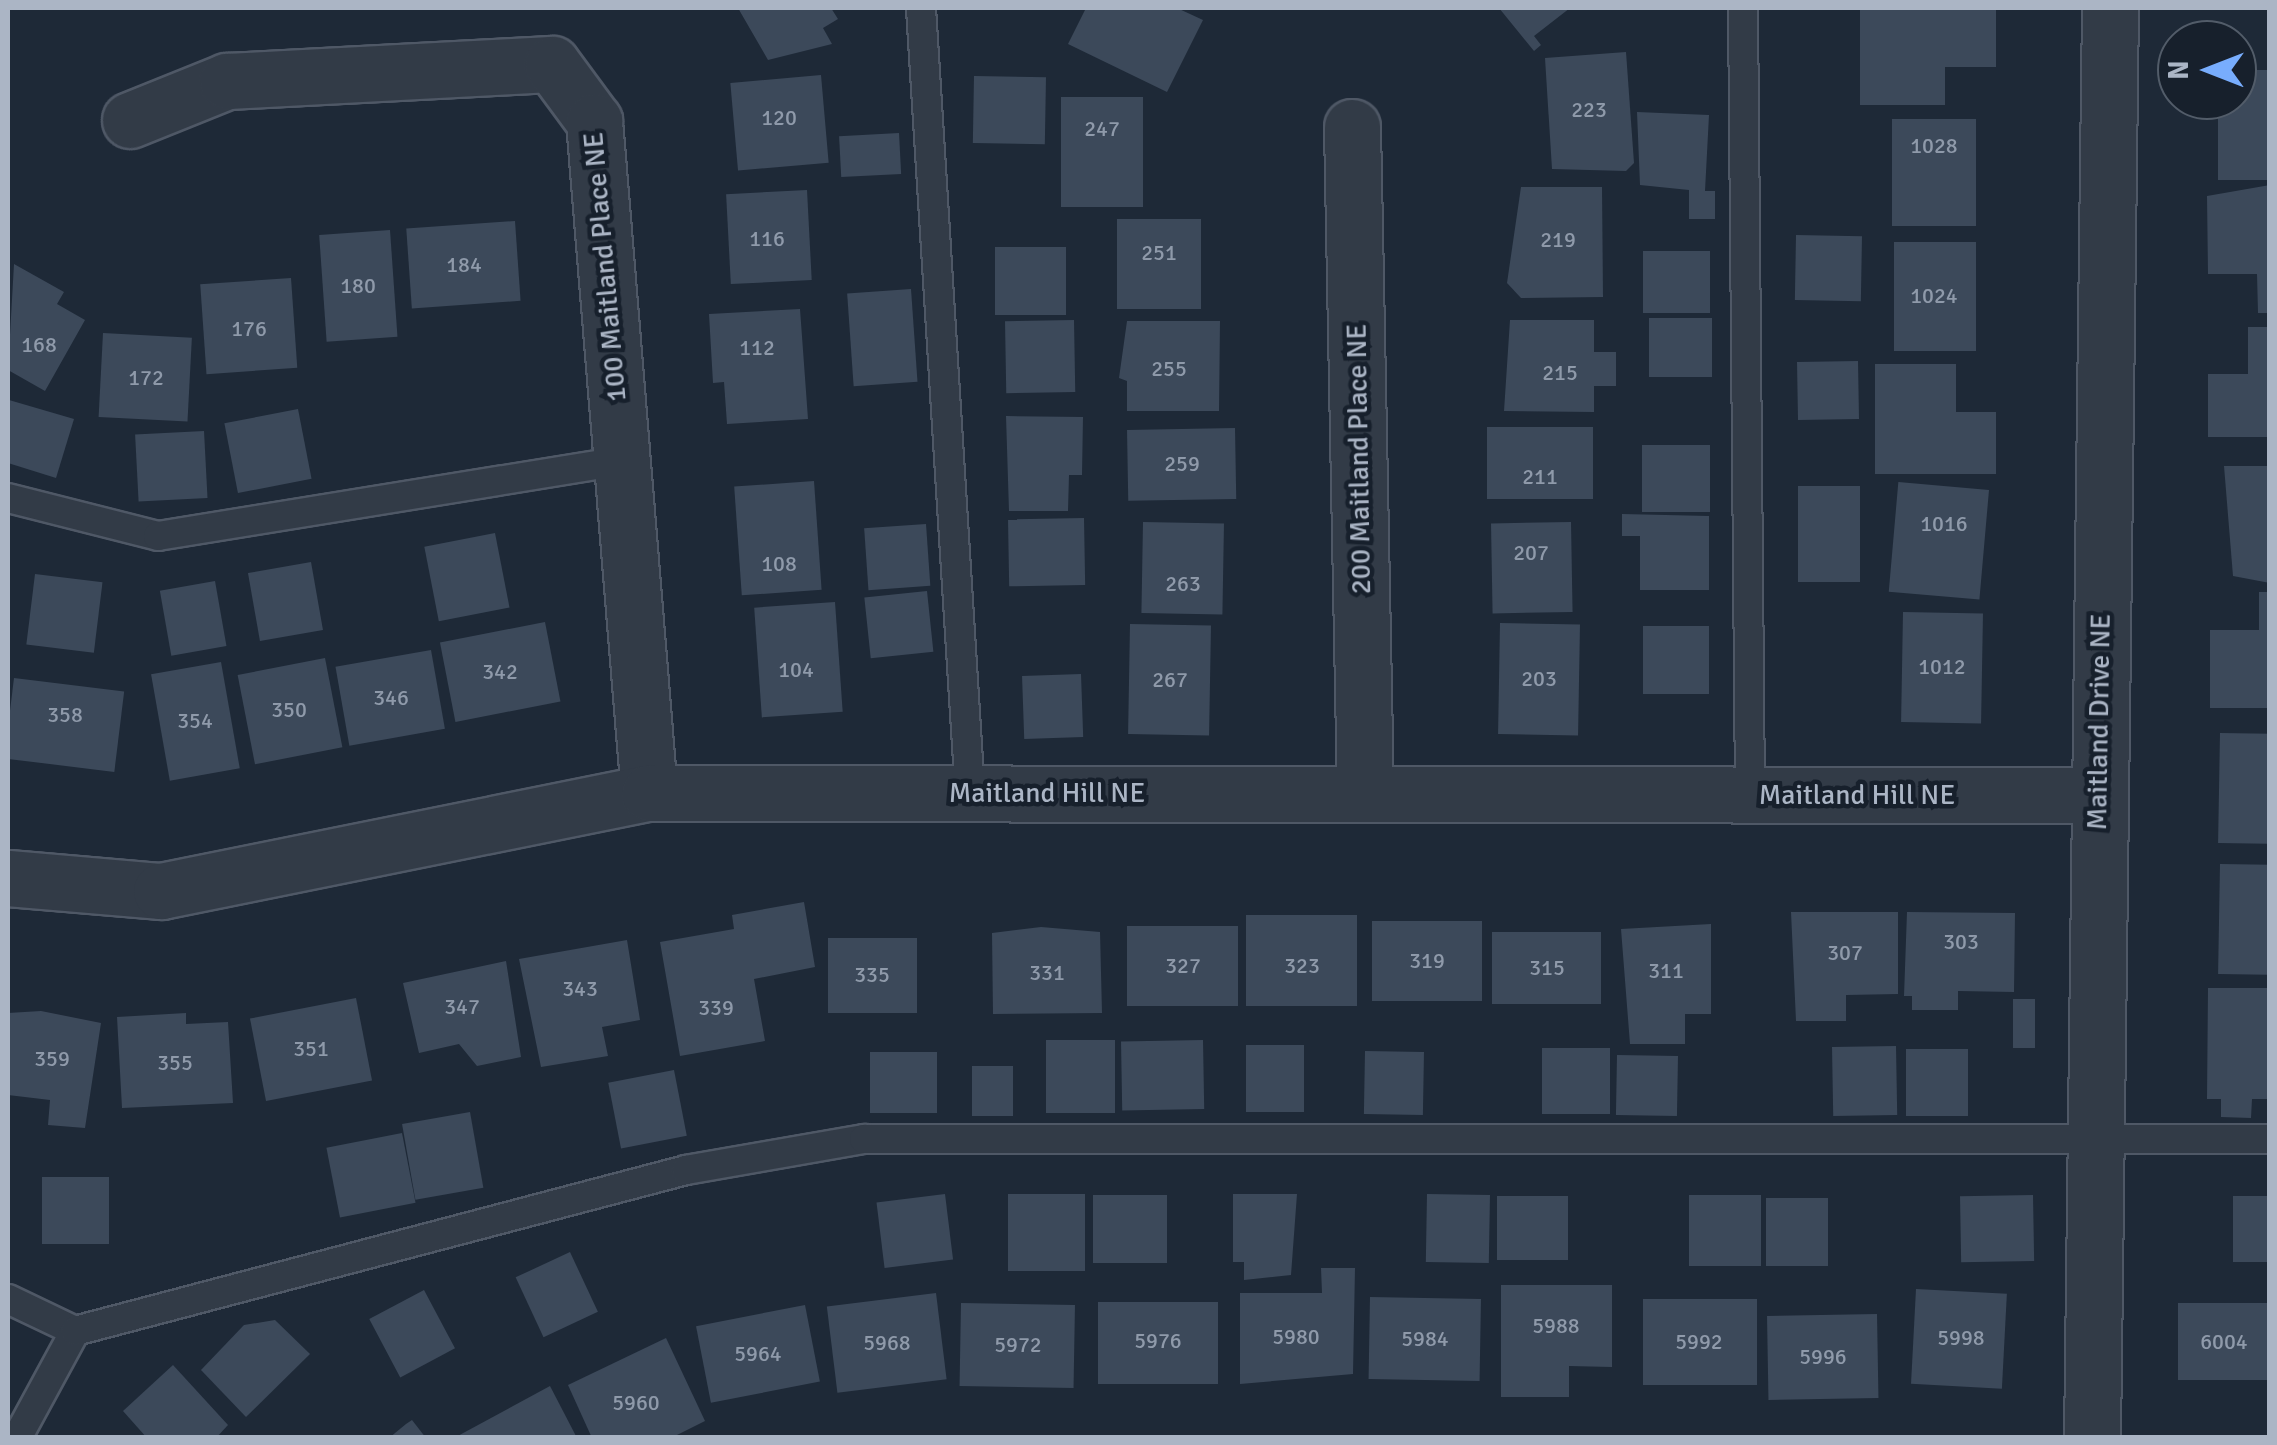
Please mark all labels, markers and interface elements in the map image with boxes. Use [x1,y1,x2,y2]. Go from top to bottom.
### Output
north arrow [2157,20,2257,120]
text: N [2162,60,2196,80]
house number: 223 [1571,97,1607,123]
house number: 120 [761,105,797,131]
house number: 247 [1084,116,1120,142]
street label: 100 Maitland Place NE [576,131,634,403]
house number: 1028 [1910,133,1958,159]
house number: 116 [749,226,785,252]
house number: 219 [1540,227,1576,253]
house number: 251 [1141,240,1177,266]
house number: 184 [446,252,482,278]
house number: 180 [340,273,376,299]
house number: 1024 [1910,283,1958,309]
house number: 176 [231,316,267,342]
street label: 200 Maitland Place NE [1340,323,1378,595]
house number: 168 [21,332,57,358]
house number: 112 [739,335,775,361]
house number: 255 [1151,356,1187,382]
house number: 215 [1542,360,1578,386]
house number: 172 [128,365,164,391]
house number: 259 [1164,451,1200,477]
house number: 211 [1522,464,1558,490]
house number: 1016 [1920,511,1968,537]
house number: 207 [1513,540,1549,566]
house number: 108 [761,551,797,577]
house number: 263 [1165,571,1201,597]
street label: Maitland Drive NE [2080,613,2118,831]
house number: 1012 [1918,654,1966,680]
house number: 104 [778,657,814,683]
house number: 342 [482,659,518,685]
house number: 203 [1521,666,1557,692]
house number: 267 [1152,667,1188,693]
house number: 346 [373,685,409,711]
house number: 350 [271,697,307,723]
house number: 358 [47,702,83,728]
house number: 354 [177,708,213,734]
street label: Maitland Hill NE [949,776,1145,810]
street label: Maitland Hill NE [1759,778,1955,812]
house number: 303 [1943,929,1979,955]
house number: 307 [1827,940,1863,966]
house number: 319 [1409,948,1445,974]
house number: 327 [1165,953,1201,979]
house number: 323 [1284,953,1320,979]
house number: 315 [1529,955,1565,981]
house number: 311 [1648,958,1684,984]
house number: 331 [1029,960,1065,986]
house number: 335 [854,962,890,988]
house number: 343 [562,976,598,1002]
house number: 347 [444,994,480,1020]
house number: 339 [698,995,734,1021]
house number: 351 [293,1036,329,1062]
house number: 359 [34,1046,70,1072]
house number: 355 [157,1050,193,1076]
house number: 5988 [1532,1313,1580,1339]
house number: 5980 [1272,1324,1320,1350]
house number: 5998 [1937,1325,1985,1351]
house number: 5984 [1401,1326,1449,1352]
house number: 5976 [1134,1328,1182,1354]
house number: 5992 [1675,1329,1723,1355]
house number: 6004 [2200,1329,2248,1355]
house number: 5968 [863,1330,911,1356]
house number: 5972 [994,1332,1042,1358]
house number: 5964 [734,1341,782,1367]
house number: 5996 [1799,1344,1847,1370]
house number: 5960 [612,1390,660,1416]

